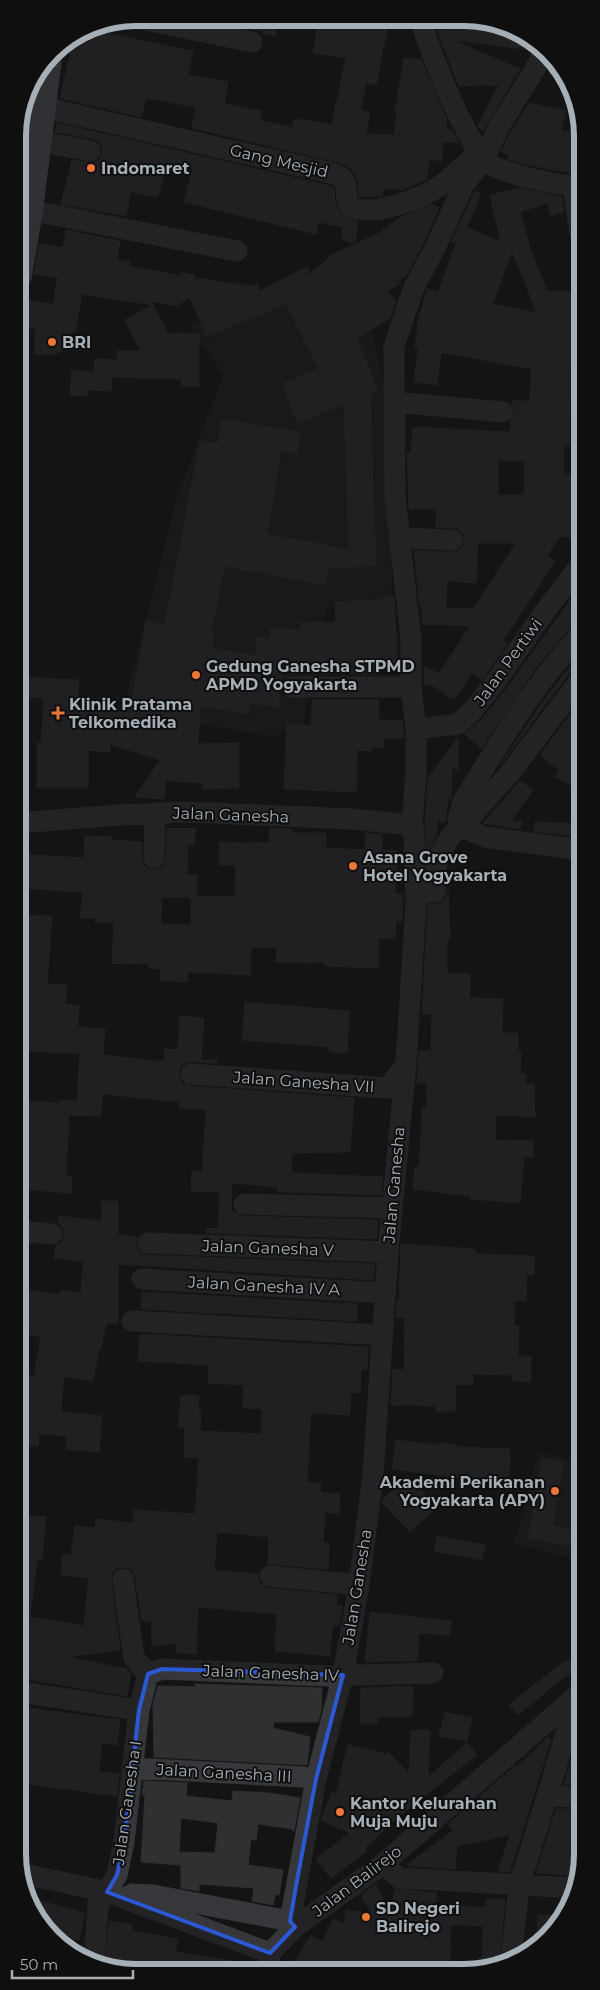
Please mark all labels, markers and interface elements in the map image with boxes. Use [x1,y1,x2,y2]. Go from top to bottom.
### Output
street label: Gang Mesjid [228,140,330,182]
place label: Indomaret [101,159,189,178]
marker: Indomaret [85,162,97,174]
place label: BRI [62,333,91,352]
marker: BRI [46,336,58,348]
street label: Jalan Pertiwi [469,615,546,710]
place label: Gedung Ganesha STPMD APMD Yogyakarta [205,657,415,694]
marker: Gedung Ganesha STPMD APMD Yogyakarta [190,669,202,681]
place label: Klinik Pratama Telkomedika [69,695,192,732]
marker: Klinik Pratama Telkomedika [51,706,65,720]
street label: Jalan Ganesha [171,803,290,827]
place label: Asana Grove Hotel Yogyakarta [362,848,507,885]
marker: Asana Grove Hotel Yogyakarta [347,860,359,872]
street label: Jalan Ganesha VII [232,1068,375,1096]
street label: Jalan Ganesha [379,1126,409,1245]
street label: Jalan Ganesha V [201,1236,335,1260]
street label: Jalan Ganesha IV A [187,1272,341,1299]
place label: Akademi Perikanan Yogyakarta (APY) [379,1473,545,1510]
marker: Akademi Perikanan Yogyakarta (APY) [549,1485,561,1497]
street label: Jalan Ganesha [338,1528,376,1647]
street label: Jalan Ganesha IV [201,1661,340,1685]
street label: Jalan Ganesha I [109,1739,145,1867]
street label: Jalan Ganesha III [155,1760,292,1786]
place label: Kantor Kelurahan Muja Muju [350,1794,497,1831]
marker: Kantor Kelurahan Muja Muju [334,1806,346,1818]
street label: Jalan Balirejo [308,1841,405,1921]
place label: SD Negeri Balirejo [376,1899,460,1936]
marker: SD Negeri Balirejo [360,1911,372,1923]
scale bar [12,1948,134,1980]
text: 50 m [20,1955,58,1974]

